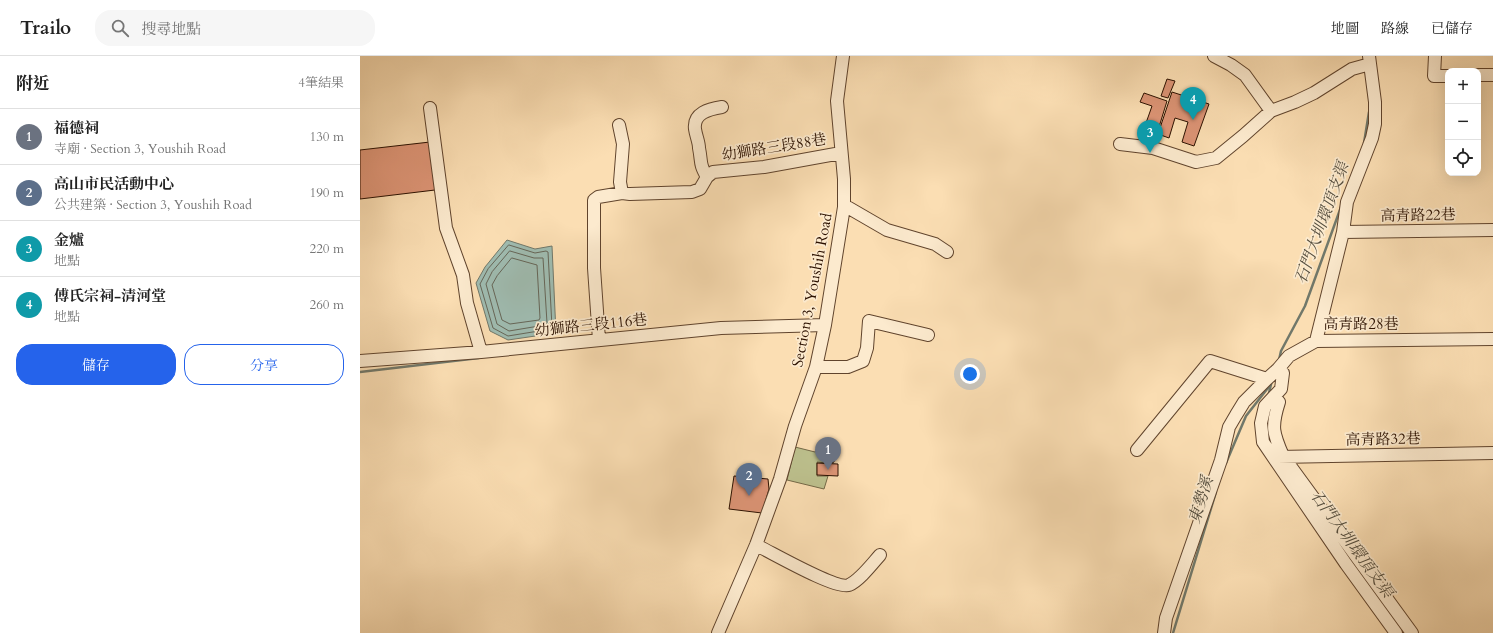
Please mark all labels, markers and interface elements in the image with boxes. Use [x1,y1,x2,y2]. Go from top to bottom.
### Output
search box [95,10,375,46]
text: Trailo [20,15,71,41]
icon: search [109,17,131,39]
text: 搜尋地點 [141,19,201,39]
text: 地圖 [1331,19,1359,38]
text: 路線 [1381,19,1409,38]
text: 已儲存 [1431,19,1473,38]
map controls [1445,68,1481,176]
button: + [1445,68,1481,104]
text: 附近 [16,72,50,95]
text: 4筆結果 [298,74,344,92]
pin: 4 [1180,87,1206,120]
button: − [1445,104,1481,140]
text: 福德祠 [54,118,99,138]
pin: 3 [1137,120,1163,153]
text: 1 [26,128,32,146]
text: 130 m [310,128,344,146]
street label: 幼獅路三段88巷 [720,129,828,165]
text: 寺廟 · Section 3, Youshih Road [54,140,226,158]
button: locate [1445,140,1481,176]
water label: 石門大圳環頂支渠 [1290,157,1355,287]
text: 高山市民活動中心 [54,174,174,194]
text: 2 [26,184,32,202]
text: 190 m [310,184,344,202]
text: 公共建築 · Section 3, Youshih Road [54,196,252,214]
street label: 高青路22巷 [1380,204,1456,226]
street label: Section 3, Youshih Road [787,211,837,369]
text: 金爐 [54,230,84,250]
text: 3 [26,240,32,258]
text: 220 m [310,240,344,258]
text: 地點 [54,252,80,270]
text: 傅氏宗祠-清河堂 [54,286,166,306]
text: 4 [26,296,32,314]
text: 260 m [310,296,344,314]
text: 地點 [54,308,80,326]
street label: 幼獅路三段116巷 [534,309,648,341]
street label: 高青路28巷 [1323,314,1399,334]
button: 儲存 [16,344,176,385]
button: 分享 [184,344,344,385]
your location [960,364,980,384]
street label: 高青路32巷 [1345,428,1421,450]
pin: 1 [815,437,841,470]
pin: 2 [736,463,762,496]
water label: 東勢溪 [1183,472,1219,526]
water label: 石門大圳環頂支渠 [1305,486,1400,604]

